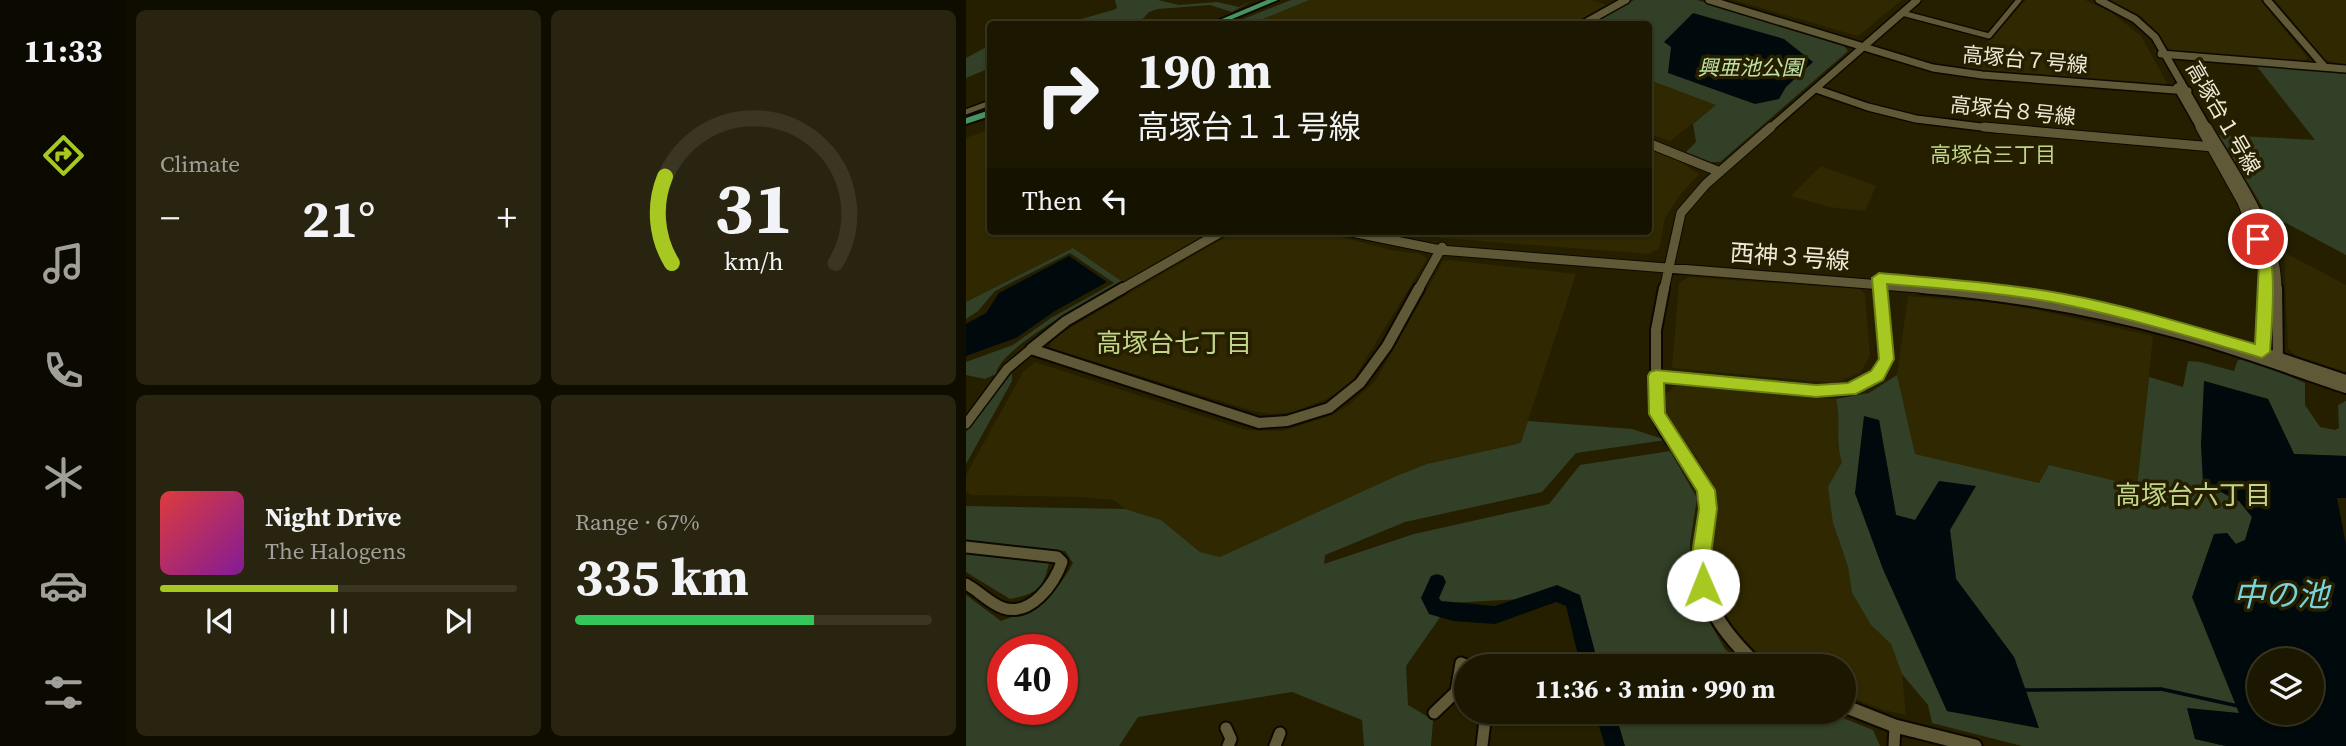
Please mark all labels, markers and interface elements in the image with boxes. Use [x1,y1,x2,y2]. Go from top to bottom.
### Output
text: 11:33 [24,29,102,73]
text: 190 m [1137,37,1272,104]
street label: 高塚台７号線 [1961,40,2089,79]
icon: right [1022,49,1113,140]
park label: 興亜池公園 [1698,53,1805,82]
street label: 高塚台１号線 [2179,56,2267,180]
street label: 高塚台８号線 [1949,89,2077,132]
text: 高塚台１１号線 [1137,105,1361,149]
icon: directions [39,131,88,180]
district label: 高塚台三丁目 [1930,140,2056,169]
text: Climate [160,148,240,180]
text: 31 [714,159,793,258]
icon: left [1096,182,1134,220]
text: 21° [302,183,375,254]
text: Then [1022,183,1082,219]
text: − [160,192,180,244]
text: + [497,192,517,244]
pin [2228,209,2288,269]
icon: arrive [2239,220,2277,258]
street label: 西神３号線 [1729,236,1851,277]
icon: music [39,239,88,288]
text: km/h [724,244,783,278]
district label: 高塚台七丁目 [1096,325,1252,361]
icon: phone [39,346,88,395]
icon: climate [39,453,88,502]
district label: 高塚台六丁目 [2115,477,2271,513]
text: Night Drive [265,499,401,535]
text: Range · 67% [575,506,700,538]
text: The Halogens [265,535,406,567]
text: 335 km [575,541,749,612]
position arrow [1666,548,1740,622]
icon: car [39,561,88,610]
water label: 中の池 [2233,573,2332,617]
icon: previous [201,602,239,640]
icon: pause [320,602,358,640]
icon: next [439,602,477,640]
speed limit sign: 40 [987,634,1078,725]
map controls [2247,648,2324,725]
button: layers [2247,648,2324,725]
icon: filters [39,668,88,717]
text: 11:36 · 3 min · 990 m [1535,671,1775,707]

